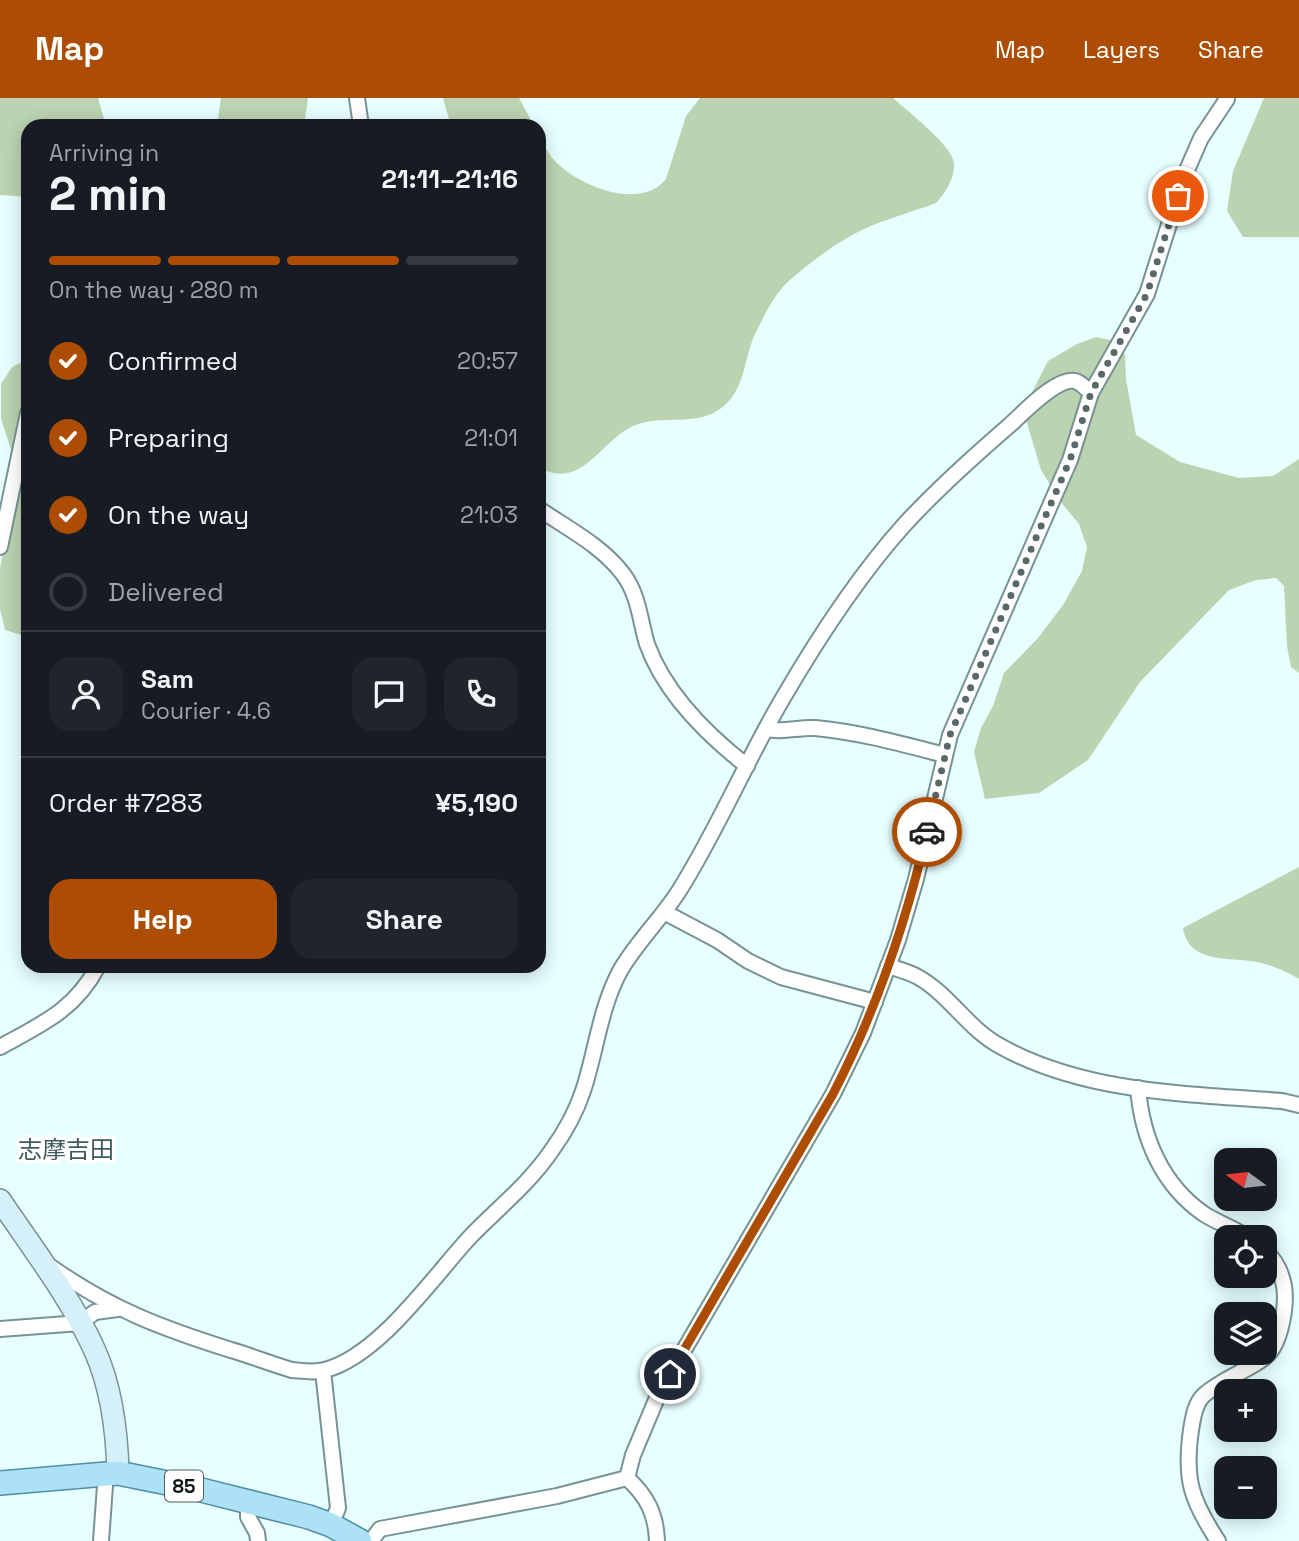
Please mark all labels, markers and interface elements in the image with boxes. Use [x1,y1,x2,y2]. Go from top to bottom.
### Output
text: Map [35,28,104,70]
text: Map [995,34,1045,65]
text: Layers [1083,34,1160,65]
text: Share [1198,34,1264,65]
text: Arriving in [49,138,159,168]
text: 21:11–21:16 [382,162,518,196]
text: 2 min [49,165,168,223]
pin [1148,166,1208,226]
icon: bag [1159,177,1197,215]
text: On the way · 280 m [49,275,259,305]
icon: check [49,342,87,380]
text: Confirmed [108,344,238,378]
text: 20:57 [457,346,518,376]
icon: check [49,419,87,457]
text: Preparing [108,421,229,455]
text: 21:01 [464,423,518,453]
icon: check [49,496,87,534]
text: On the way [108,498,249,532]
text: 21:03 [460,500,518,530]
text: Delivered [108,575,224,609]
button: person [49,657,123,731]
button: chat [352,657,426,731]
button: phone [444,657,518,731]
text: Sam [141,662,194,696]
text: Courier · 4.6 [141,696,271,726]
text: Order #7283 [49,786,203,820]
text: ¥5,190 [435,786,518,820]
courier [892,797,962,867]
icon: car [908,813,946,851]
button: Help [49,879,277,959]
button: Share [291,879,518,959]
district label: 志摩吉田 [18,1134,114,1165]
north arrow [1214,1148,1278,1211]
map controls [1214,1148,1277,1519]
button: locate [1214,1225,1277,1288]
button: layers [1214,1302,1277,1365]
pin [640,1344,700,1404]
icon: home [651,1355,689,1393]
button: + [1214,1379,1277,1442]
button: − [1214,1456,1277,1519]
road number: 85 [165,1470,203,1502]

